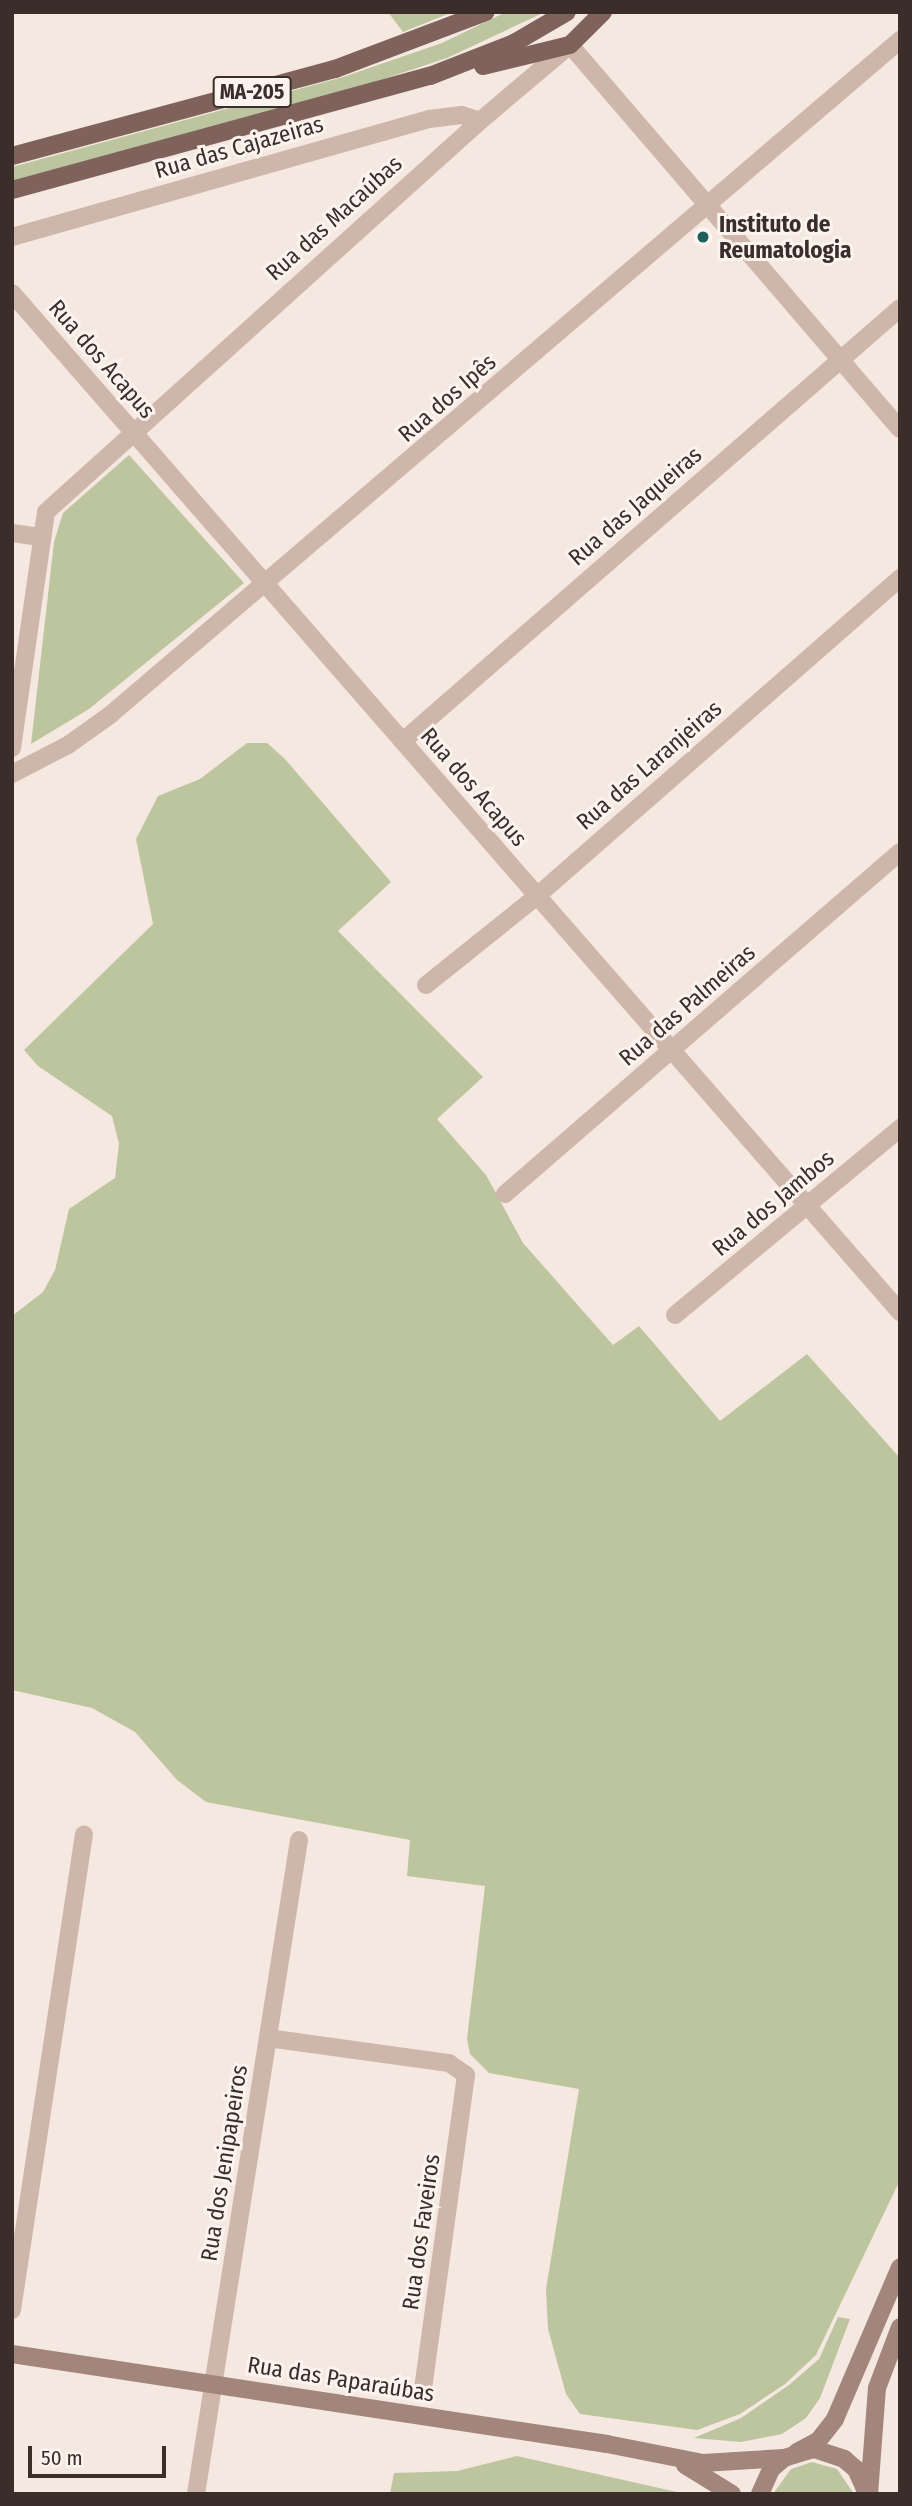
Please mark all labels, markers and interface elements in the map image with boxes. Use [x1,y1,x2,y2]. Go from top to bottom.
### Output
road number: MA-205 [212,74,292,110]
street label: Rua das Cajazeiras [152,110,326,184]
street label: Rua das Macaúbas [260,150,408,286]
place label: Instituto de Reumatologia [719,210,851,264]
marker: Instituto de Reumatologia [693,227,713,247]
street label: Rua dos Acapus [43,294,161,424]
street label: Rua dos Ipês [393,348,501,448]
street label: Rua das Jaqueiras [563,441,707,571]
street label: Rua das Laranjeiras [571,695,727,835]
street label: Rua dos Acapus [415,722,533,852]
street label: Rua das Palmeiras [613,939,761,1071]
street label: Rua dos Jambos [707,1144,839,1262]
street label: Rua dos Jenipapeiros [195,2063,253,2263]
street label: Rua dos Faveiros [396,2152,446,2312]
street label: Rua das Paparaúbas [246,2351,436,2407]
scale bar [32,2432,170,2476]
text: 50 m [41,2445,83,2471]

